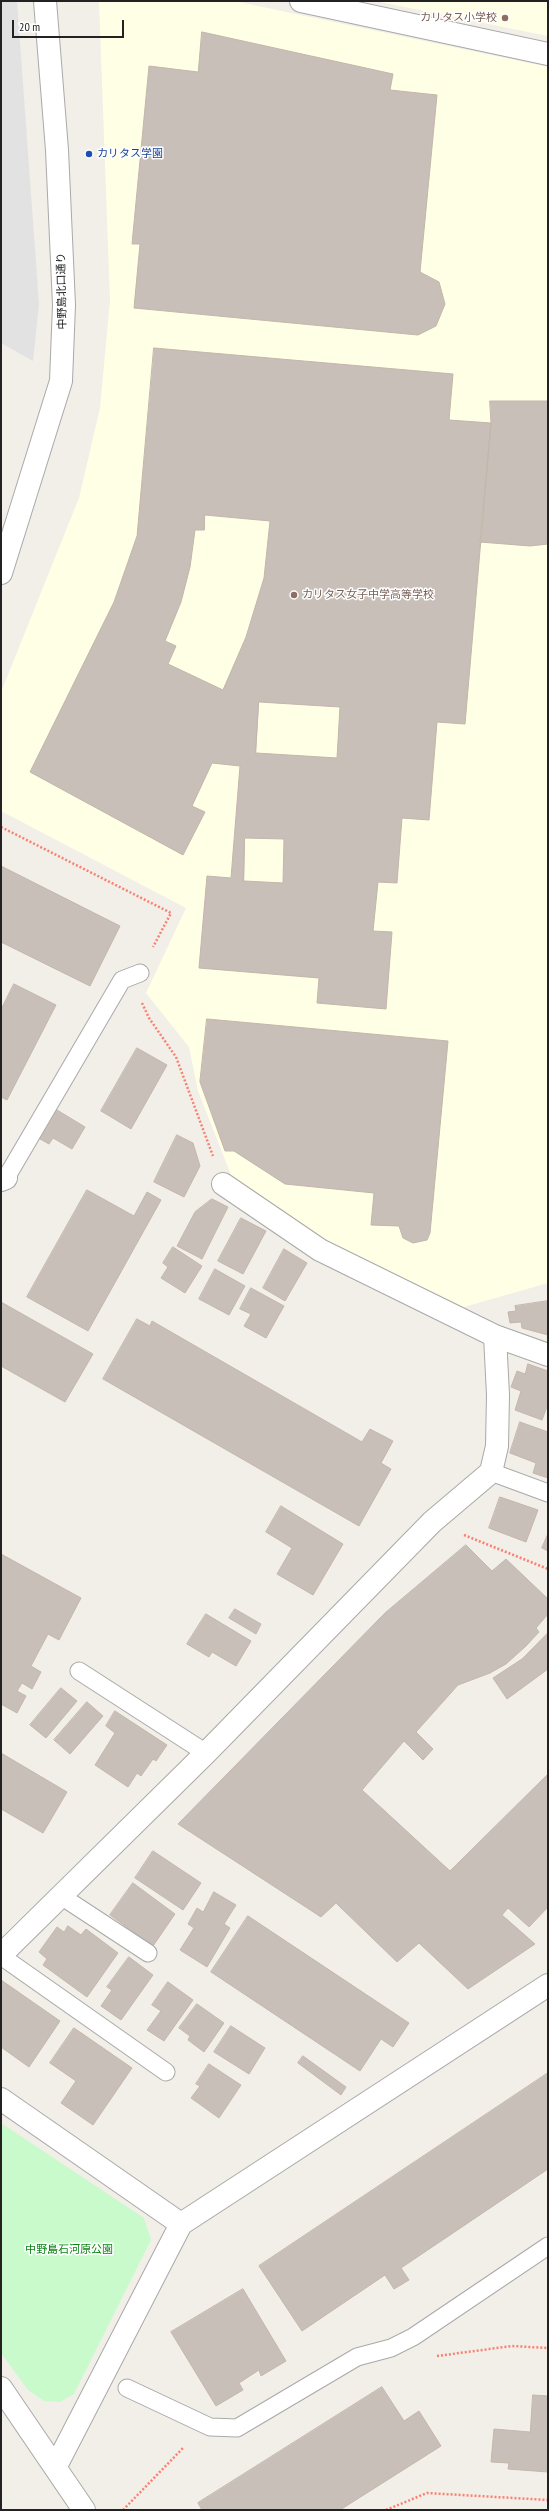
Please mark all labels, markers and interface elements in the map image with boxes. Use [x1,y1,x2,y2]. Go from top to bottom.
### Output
place label: カリタス小学校 [420,11,497,25]
scale bar [14,12,126,38]
marker: カリタス小学校 [500,13,510,23]
text: 20 m [19,19,40,34]
place label: カリタス学園 [97,147,163,161]
marker: カリタス学園 [84,149,94,159]
street label: 中野島北口通り [55,252,69,330]
place label: カリタス女子中学高等学校 [302,588,434,602]
marker: カリタス女子中学高等学校 [289,590,299,600]
park label: 中野島石河原公園 [25,2243,113,2257]

